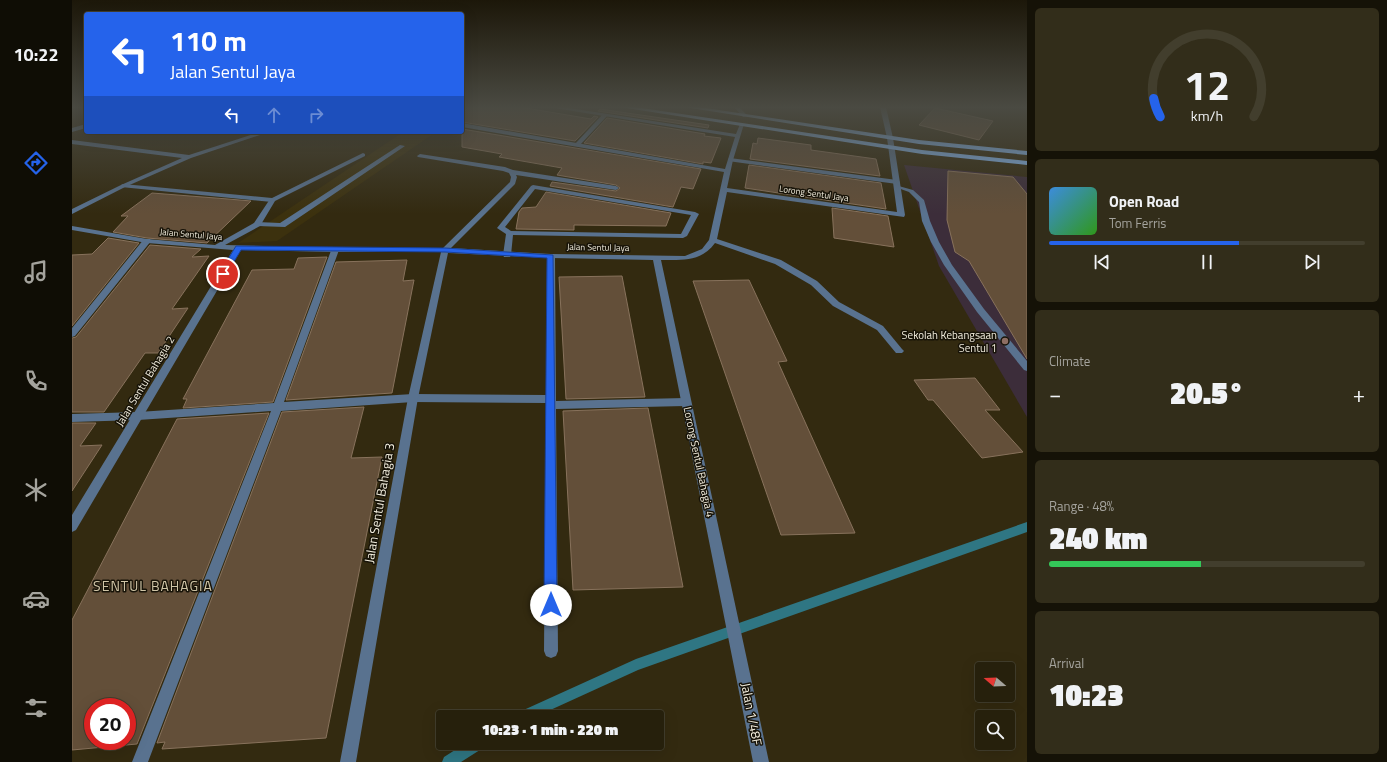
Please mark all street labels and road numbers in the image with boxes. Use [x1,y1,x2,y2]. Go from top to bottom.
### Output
street label: Lorong Sentul Jaya [778,182,850,204]
street label: Jalan Sentul Jaya [159,225,223,243]
street label: Jalan Sentul Jaya [567,240,630,254]
street label: Jalan Sentul Bahagia 2 [112,333,178,429]
street label: Lorong Sentul Bahagia 4 [679,405,719,519]
street label: Jalan Sentul Bahagia 3 [359,441,399,565]
street label: Jalan 1/48F [736,681,768,747]

